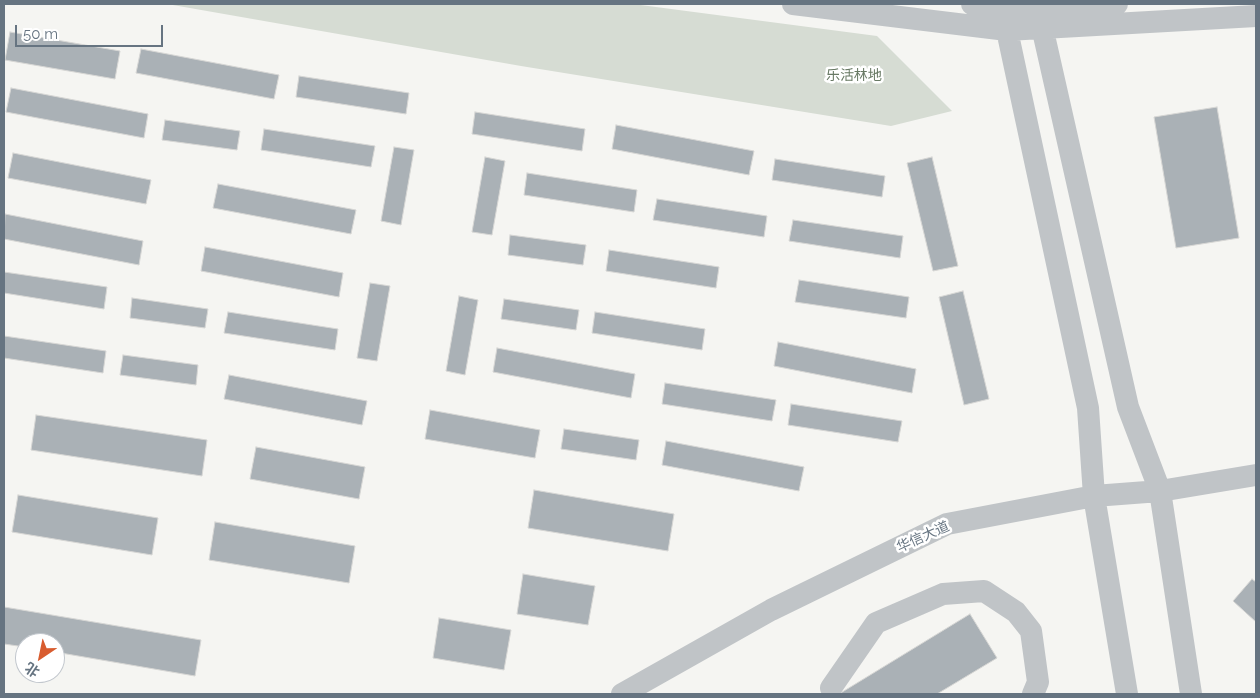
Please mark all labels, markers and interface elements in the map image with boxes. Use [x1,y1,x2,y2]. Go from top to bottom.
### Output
scale bar [18,15,165,47]
text: 50 m [23,25,58,43]
park label: 乐活林地 [826,68,882,84]
street label: 华信大道 [894,518,952,556]
north arrow [15,633,65,683]
text: 北 [22,659,42,680]

